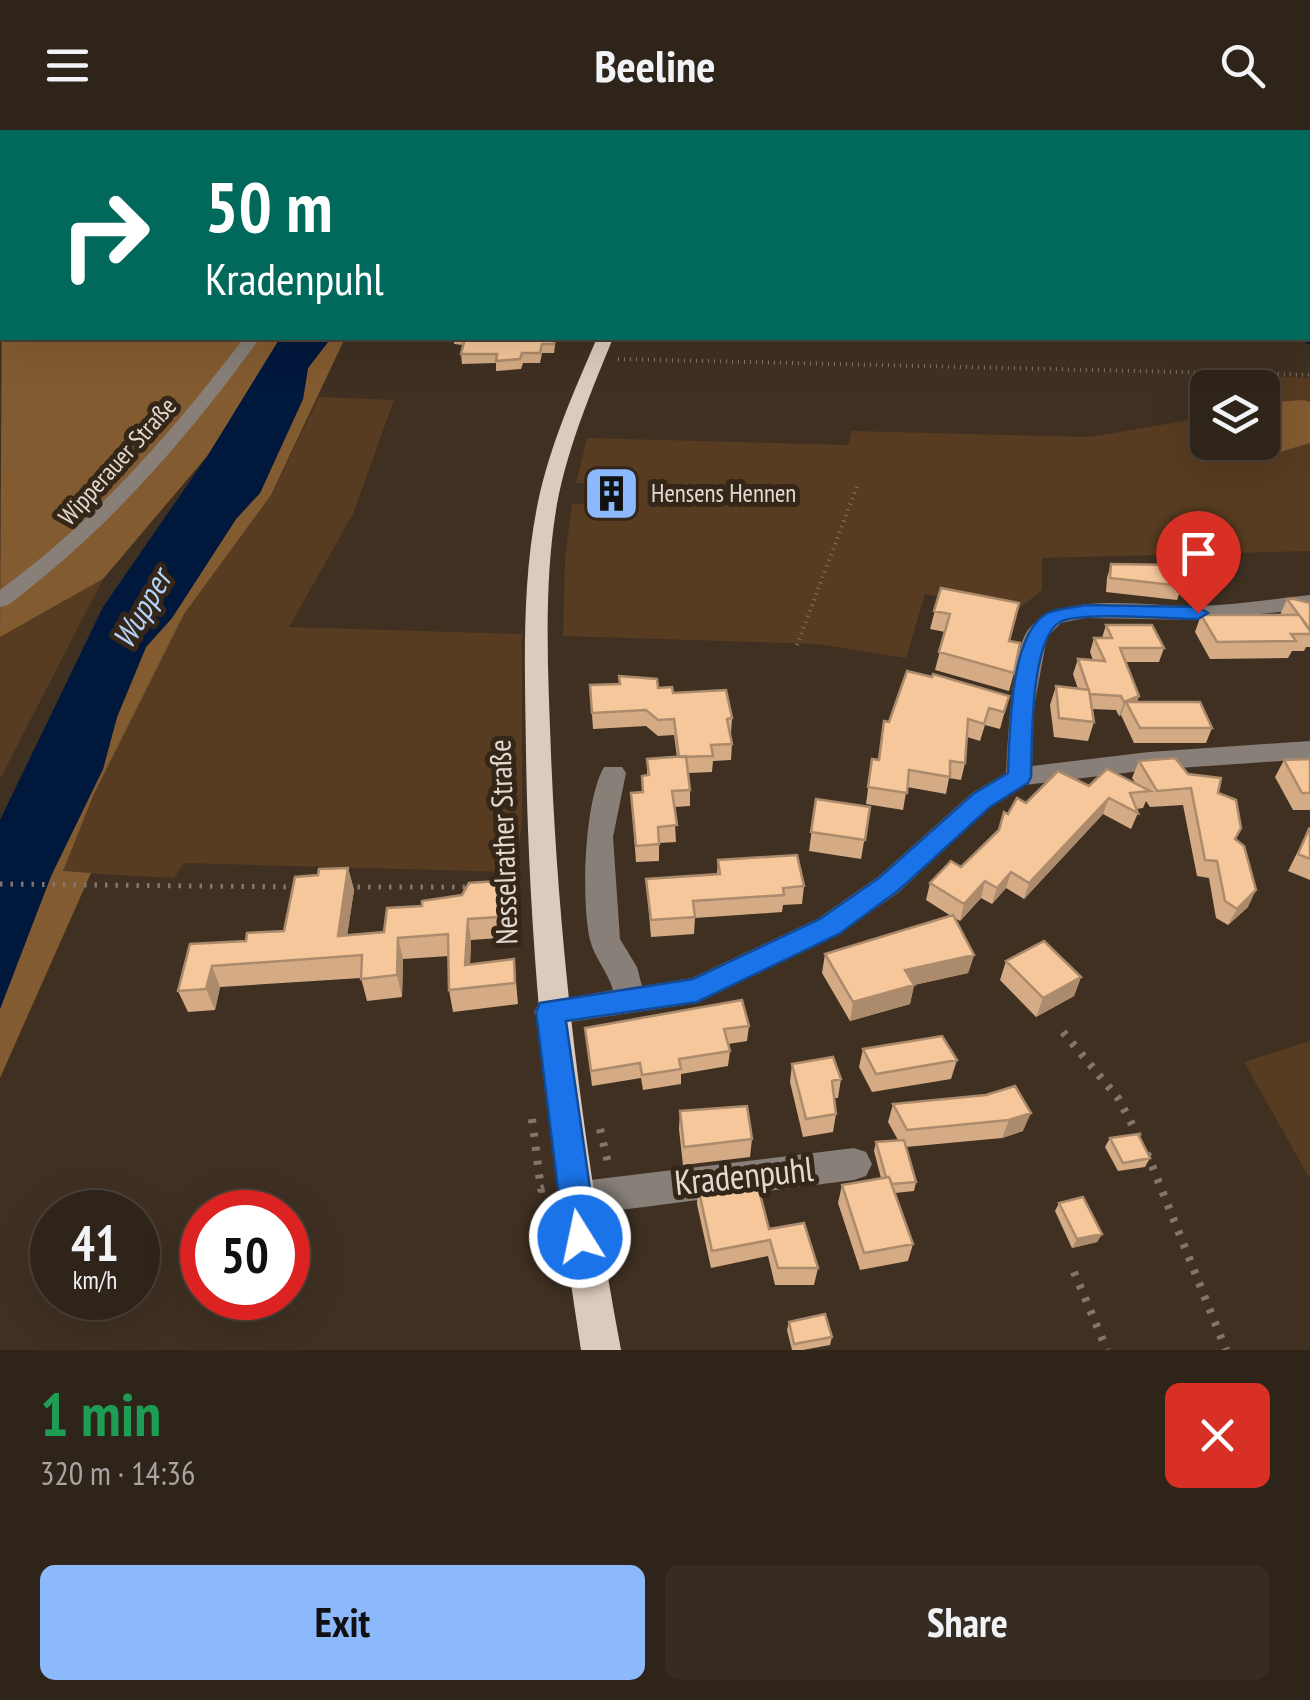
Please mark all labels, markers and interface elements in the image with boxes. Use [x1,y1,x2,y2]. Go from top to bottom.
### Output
text: Beeline [594,36,716,94]
icon: menu [40,38,95,93]
icon: search [1215,38,1270,93]
text: 50 m [205,161,333,251]
icon: right [40,170,170,300]
text: Kradenpuhl [205,249,384,307]
map controls [1190,370,1280,460]
button: layers [1190,370,1280,460]
street label: Wipperauer Straße [51,390,183,532]
building icon: Hensens Hennen [582,463,642,523]
place label: Hensens Hennen [651,477,796,509]
pin [1156,511,1241,614]
icon: arrive [1171,526,1226,581]
water label: Wupper [102,558,182,655]
street label: Nesselrather Straße [479,739,526,945]
street label: Kradenpuhl [672,1145,815,1205]
position arrow [528,1185,632,1289]
speed limit sign: 50 [180,1190,310,1320]
text: 41 [71,1210,119,1275]
text: km/h [73,1264,117,1296]
text: 1 min [40,1375,161,1453]
button: close [1165,1383,1270,1488]
text: 320 m · 14:36 [40,1452,195,1494]
button: Exit [40,1565,645,1680]
button: Share [665,1565,1270,1680]

